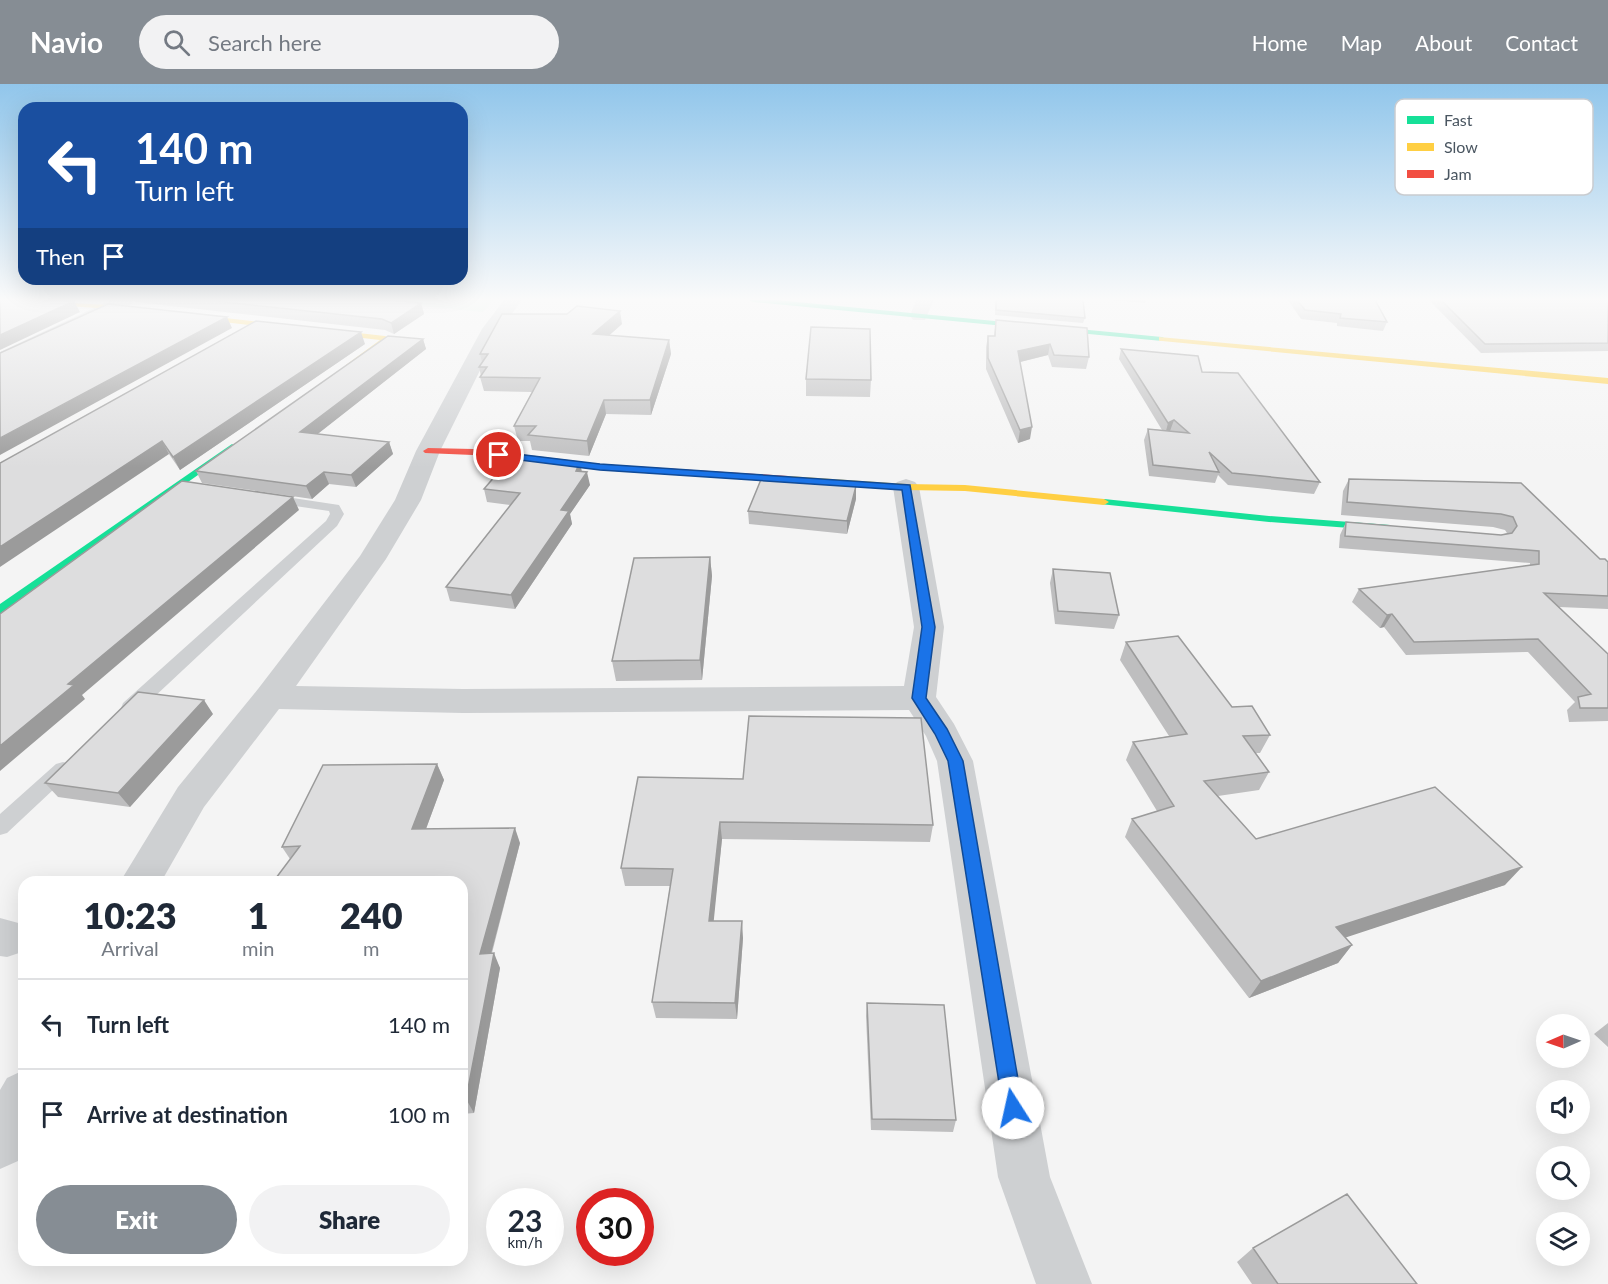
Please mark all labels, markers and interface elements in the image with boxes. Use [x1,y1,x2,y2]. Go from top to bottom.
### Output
search box [139,15,559,69]
text: Navio [30,25,103,59]
icon: search [160,26,193,59]
text: Search here [208,29,322,56]
text: Home [1252,30,1308,55]
text: Map [1341,30,1382,55]
text: About [1415,30,1472,55]
text: Contact [1505,30,1578,55]
legend [1395,99,1593,195]
text: Fast [1444,110,1473,129]
text: 140 m [135,123,253,173]
icon: left [36,126,114,204]
text: Slow [1444,137,1478,156]
text: Jam [1444,164,1472,183]
text: Turn left [135,174,234,207]
icon: arrive [97,240,130,273]
text: Then [36,243,85,270]
pin [473,429,524,480]
icon: arrive [482,438,515,471]
text: 10:23 [83,893,177,937]
text: 1 [248,893,269,937]
text: 240 [340,893,403,937]
text: Arrival [101,936,159,960]
text: min [242,936,274,960]
text: m [363,936,379,960]
icon: left [36,1008,69,1041]
text: Turn left [87,1011,169,1038]
text: 140 m [388,1011,450,1038]
north arrow [1536,1014,1590,1068]
map controls [1536,1014,1590,1266]
position arrow [981,1076,1045,1140]
button: sound [1536,1080,1590,1134]
icon: arrive [36,1098,69,1131]
text: Arrive at destination [87,1101,288,1128]
text: 100 m [388,1101,450,1128]
button: search [1536,1146,1590,1200]
button: Exit [36,1185,237,1254]
button: Share [249,1185,450,1254]
speed limit sign: 30 [576,1188,654,1266]
text: 23 [508,1202,542,1238]
button: layers [1536,1212,1590,1266]
text: km/h [507,1233,543,1251]

